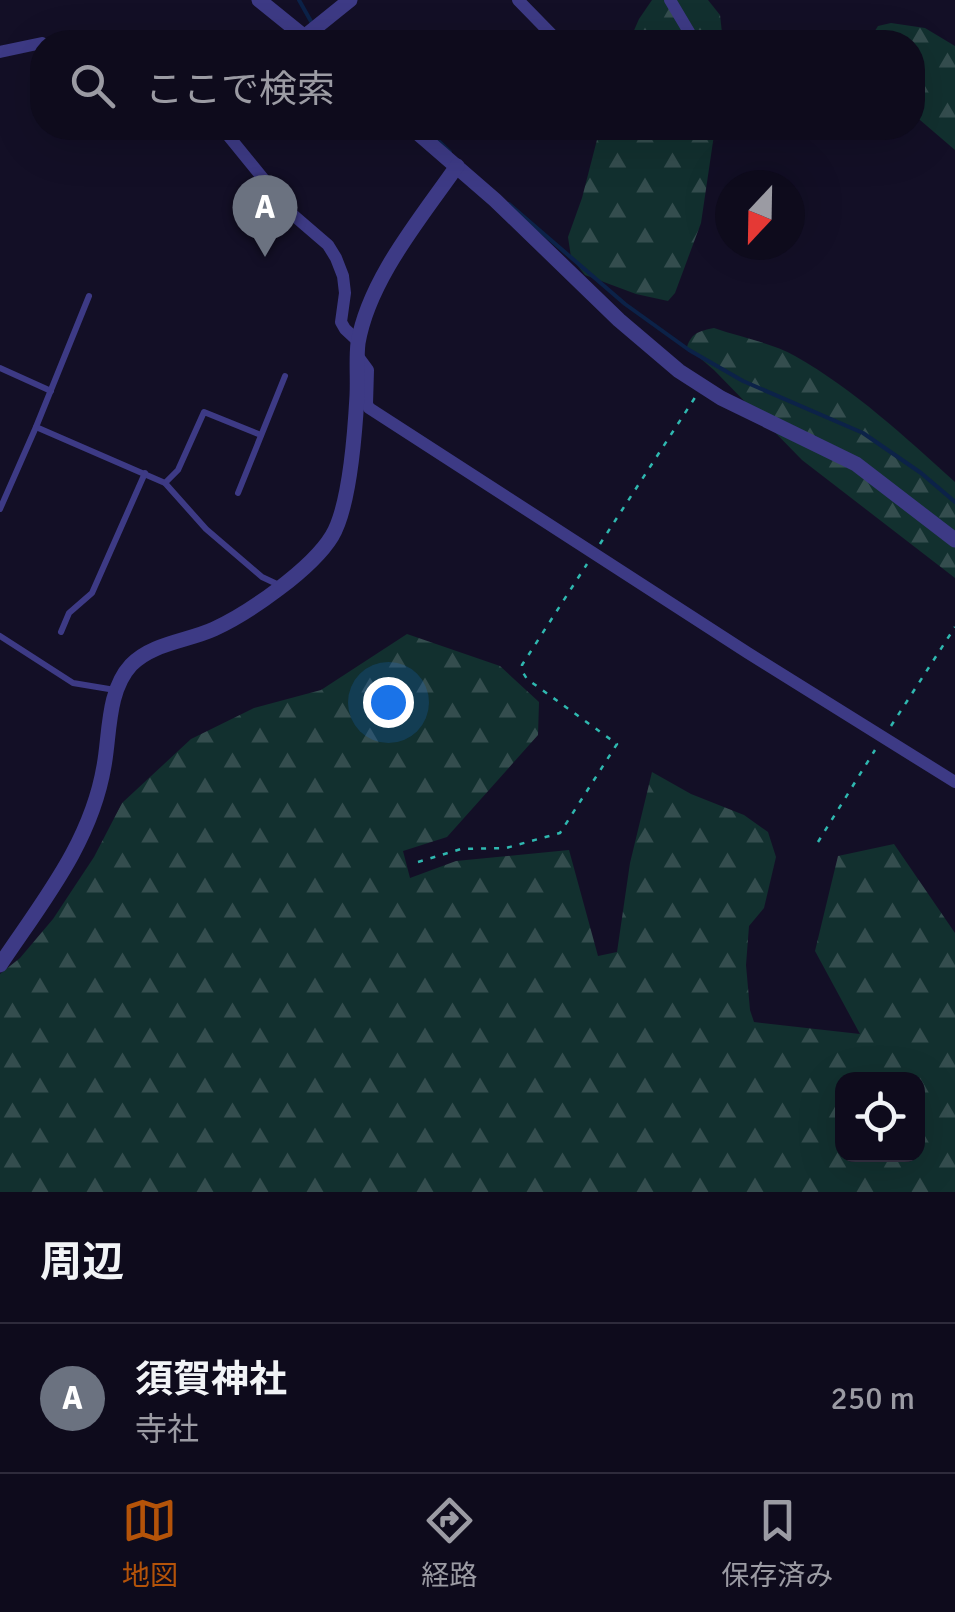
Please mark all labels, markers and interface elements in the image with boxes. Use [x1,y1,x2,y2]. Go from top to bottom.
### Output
search box [30,30,925,140]
icon: search [65,58,120,113]
text: ここで検索 [145,66,335,113]
north arrow [715,170,805,260]
pin: A [232,174,298,257]
your location [363,677,414,728]
map controls [835,1072,925,1162]
button: locate [835,1072,925,1162]
text: 周辺 [40,1237,124,1288]
text: 須賀神社 [135,1356,287,1403]
text: A [62,1379,83,1418]
text: 250 m [831,1379,915,1418]
text: 寺社 [135,1410,199,1449]
tab: 地図 [122,1493,178,1593]
tab: 経路 [421,1493,477,1593]
tab: 保存済み [721,1493,833,1593]

